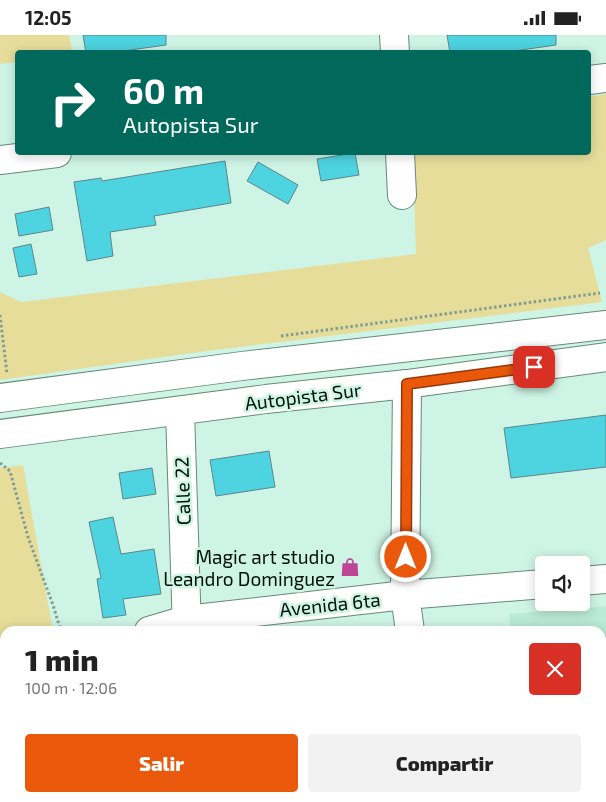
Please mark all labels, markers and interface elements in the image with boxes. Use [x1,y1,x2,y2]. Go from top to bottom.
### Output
text: 12:05 [25,6,72,29]
text: 60 m [123,69,204,111]
icon: right [40,70,105,135]
text: Autopista Sur [123,111,259,137]
pin [513,346,555,388]
icon: arrive [520,353,548,381]
street label: Autopista Sur [243,377,363,415]
street label: Calle 22 [169,456,195,526]
position arrow [379,530,431,582]
place label: Magic art studio Leandro Dominguez [163,545,335,590]
shop icon: Magic art studio Leandro Dominguez [339,556,361,578]
map controls [535,556,590,611]
button: sound [535,556,590,611]
street label: Avenida 6ta [278,587,382,621]
text: 1 min [25,641,99,677]
button: close [529,643,581,695]
text: 100 m · 12:06 [25,678,117,697]
button: Salir [25,734,298,792]
button: Compartir [308,734,581,792]

